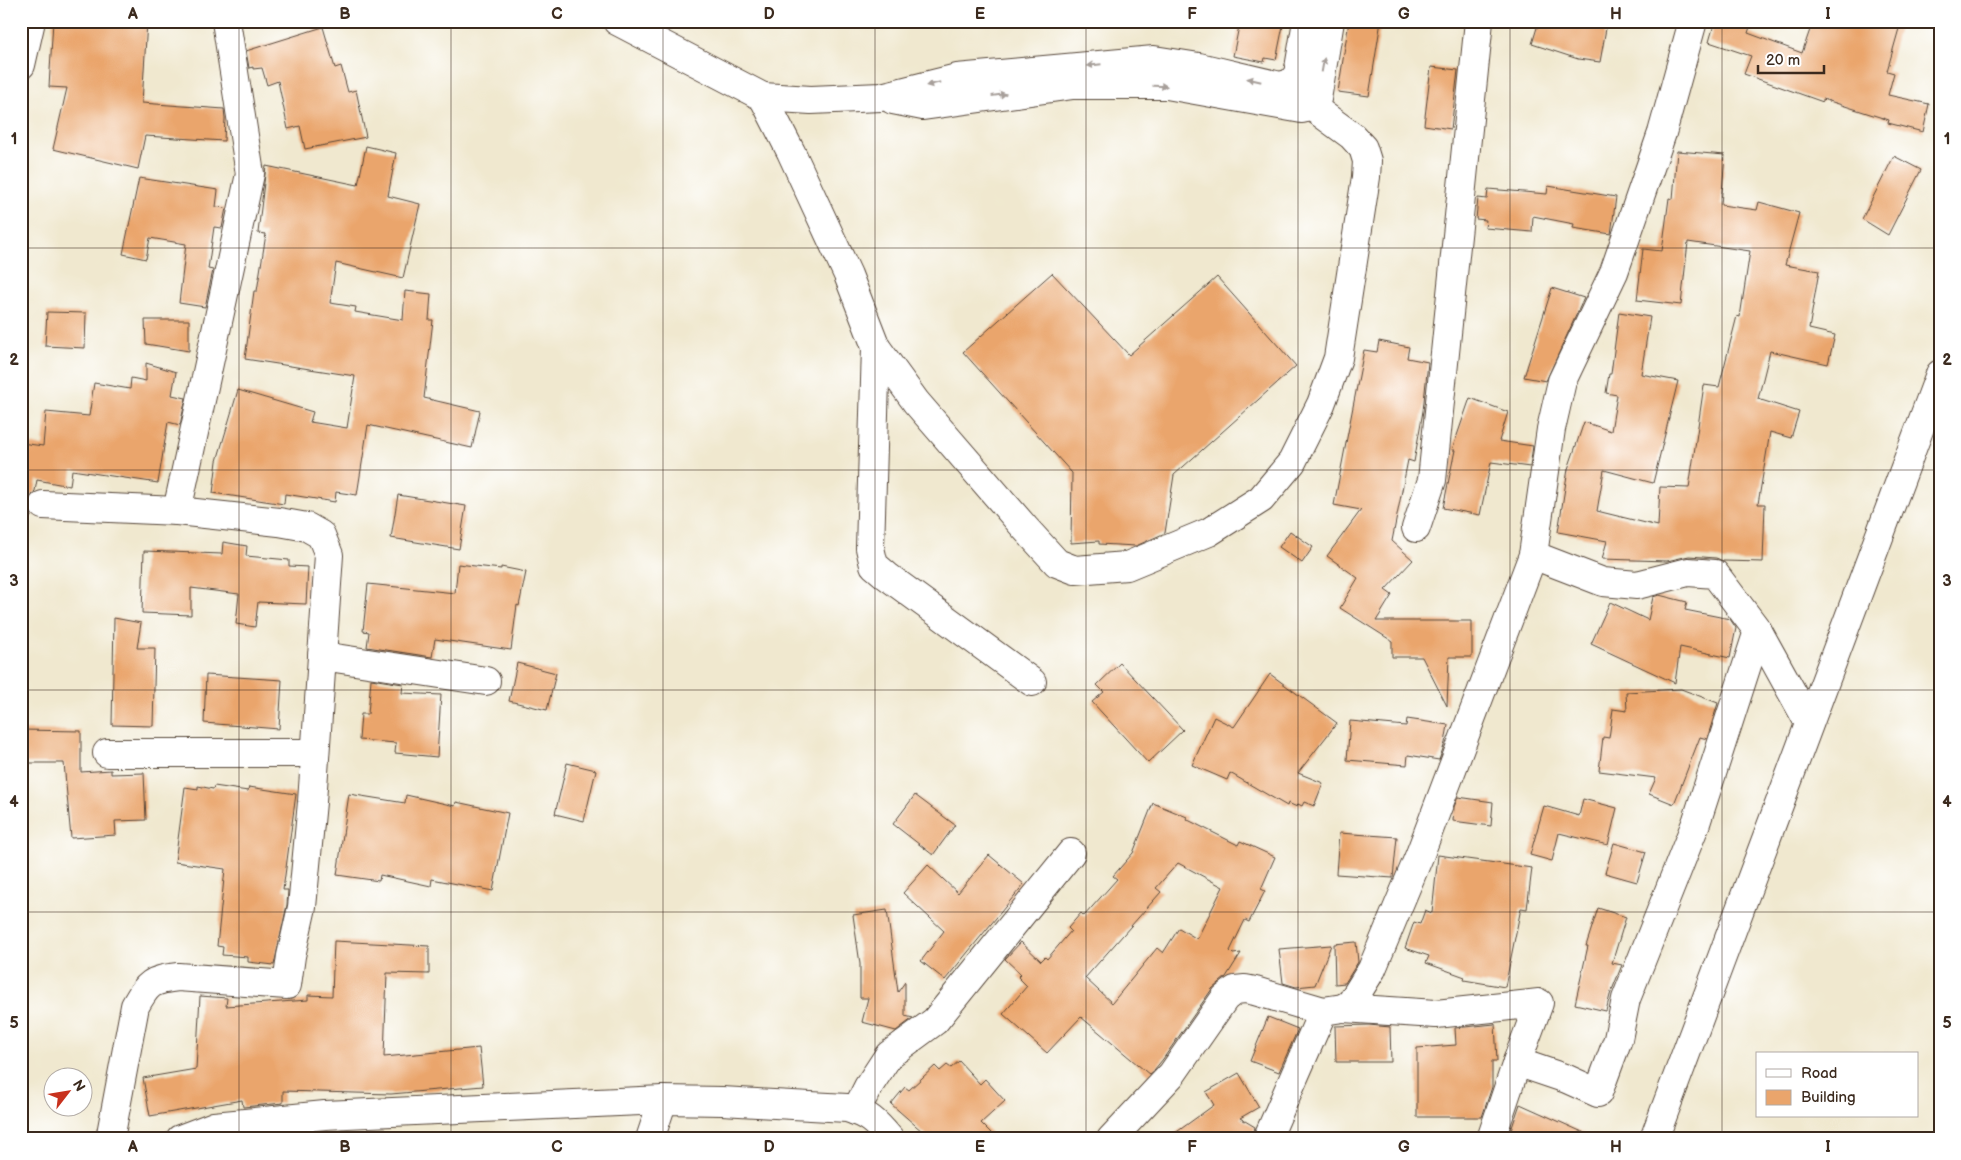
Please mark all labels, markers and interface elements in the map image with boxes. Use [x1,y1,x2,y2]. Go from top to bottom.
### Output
text: A [127,5,138,24]
text: B [339,5,351,24]
text: C [551,5,563,24]
text: D [763,5,775,24]
text: E [975,5,985,24]
text: F [1187,5,1197,24]
text: G [1398,5,1410,24]
text: H [1610,5,1622,24]
text: I [1825,5,1831,24]
scale bar [1758,42,1825,74]
text: 20 m [1766,51,1800,70]
one-way arrow [1319,56,1327,72]
one-way arrow [1086,61,1102,69]
one-way arrow [1247,76,1262,84]
one-way arrow [925,81,940,89]
one-way arrow [1153,82,1169,90]
one-way arrow [991,91,1007,99]
text: 1 [11,130,17,149]
text: 1 [1944,130,1950,149]
text: 2 [9,351,19,370]
text: 2 [1942,351,1952,370]
text: 3 [9,572,19,591]
text: 3 [1942,572,1952,591]
text: 4 [9,793,19,812]
text: 4 [1942,793,1952,812]
text: 5 [9,1014,19,1033]
text: 5 [1942,1014,1952,1033]
legend [1756,1052,1918,1118]
text: Road [1801,1064,1837,1083]
north arrow [42,1068,92,1118]
text: N [69,1077,89,1094]
text: Building [1801,1088,1856,1107]
text: A [127,1138,138,1157]
text: B [339,1138,351,1157]
text: C [551,1138,563,1157]
text: D [763,1138,775,1157]
text: E [975,1138,985,1157]
text: F [1187,1138,1197,1157]
text: G [1398,1138,1410,1157]
text: H [1610,1138,1622,1157]
text: I [1825,1138,1831,1157]

